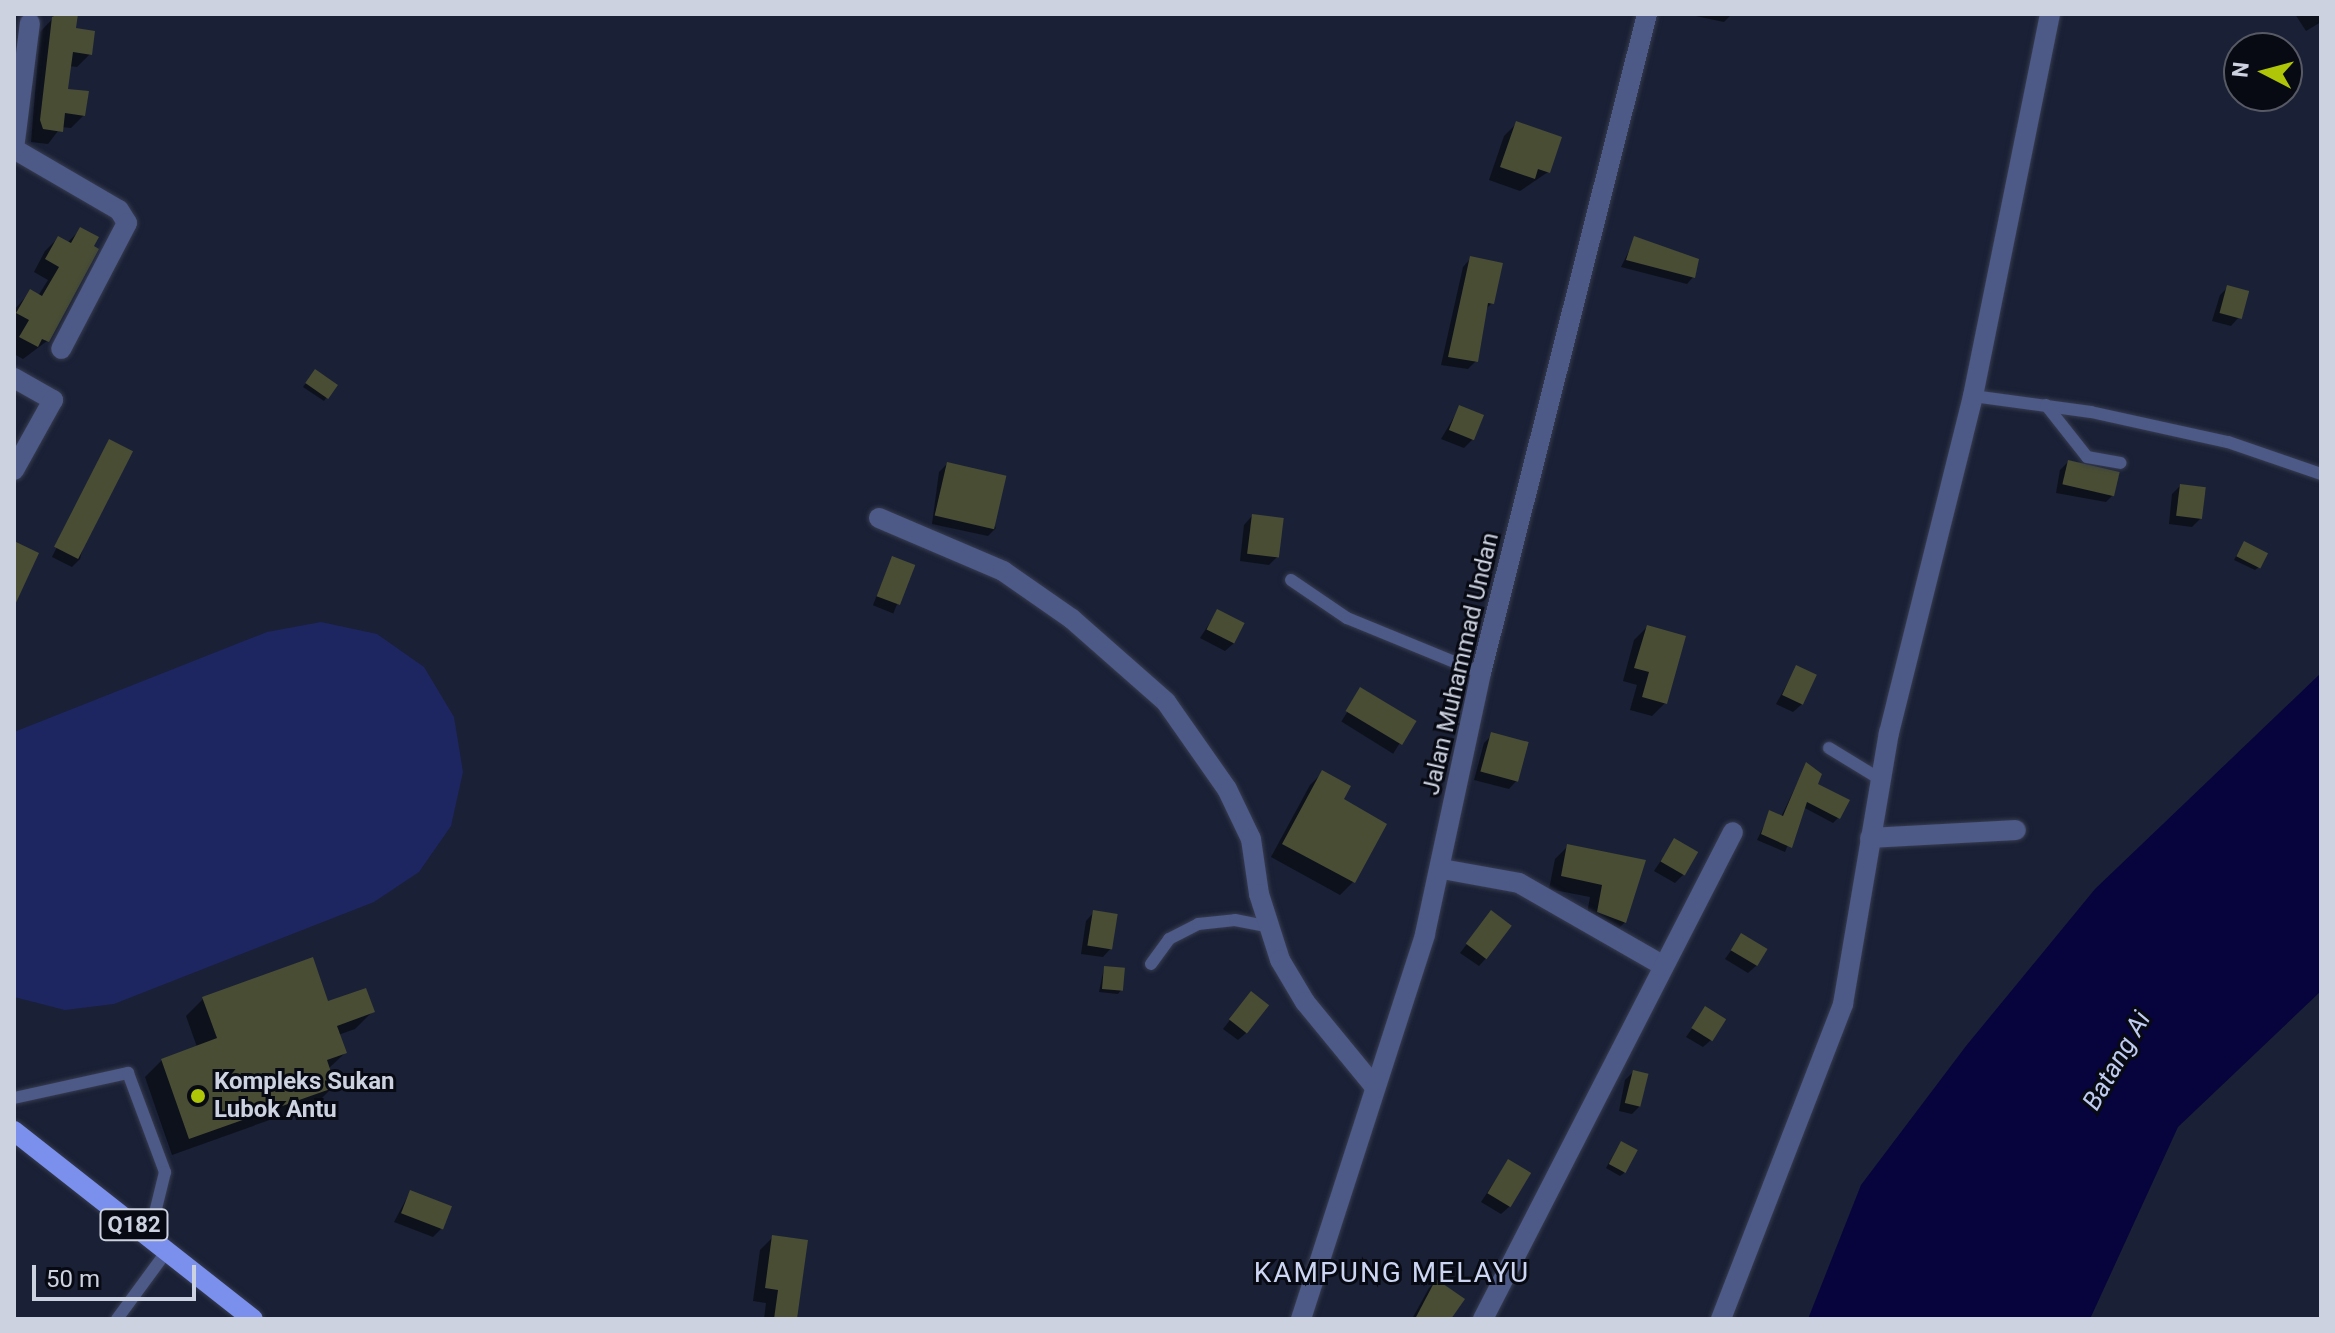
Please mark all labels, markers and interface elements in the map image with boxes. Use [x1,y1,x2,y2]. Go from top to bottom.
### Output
north arrow [2223,32,2303,112]
text: N [2227,61,2254,79]
street label: Jalan Muhammad Undan [1417,530,1505,798]
water label: Batang Ai [2076,1006,2158,1116]
place label: Kompleks Sukan Lubok Antu [214,1068,395,1124]
marker: Kompleks Sukan Lubok Antu [189,1087,207,1105]
road number: Q182 [98,1207,170,1243]
scale bar [36,1249,200,1299]
district label: KAMPUNG MELAYU [1254,1256,1530,1290]
text: 50 m [46,1265,100,1293]

